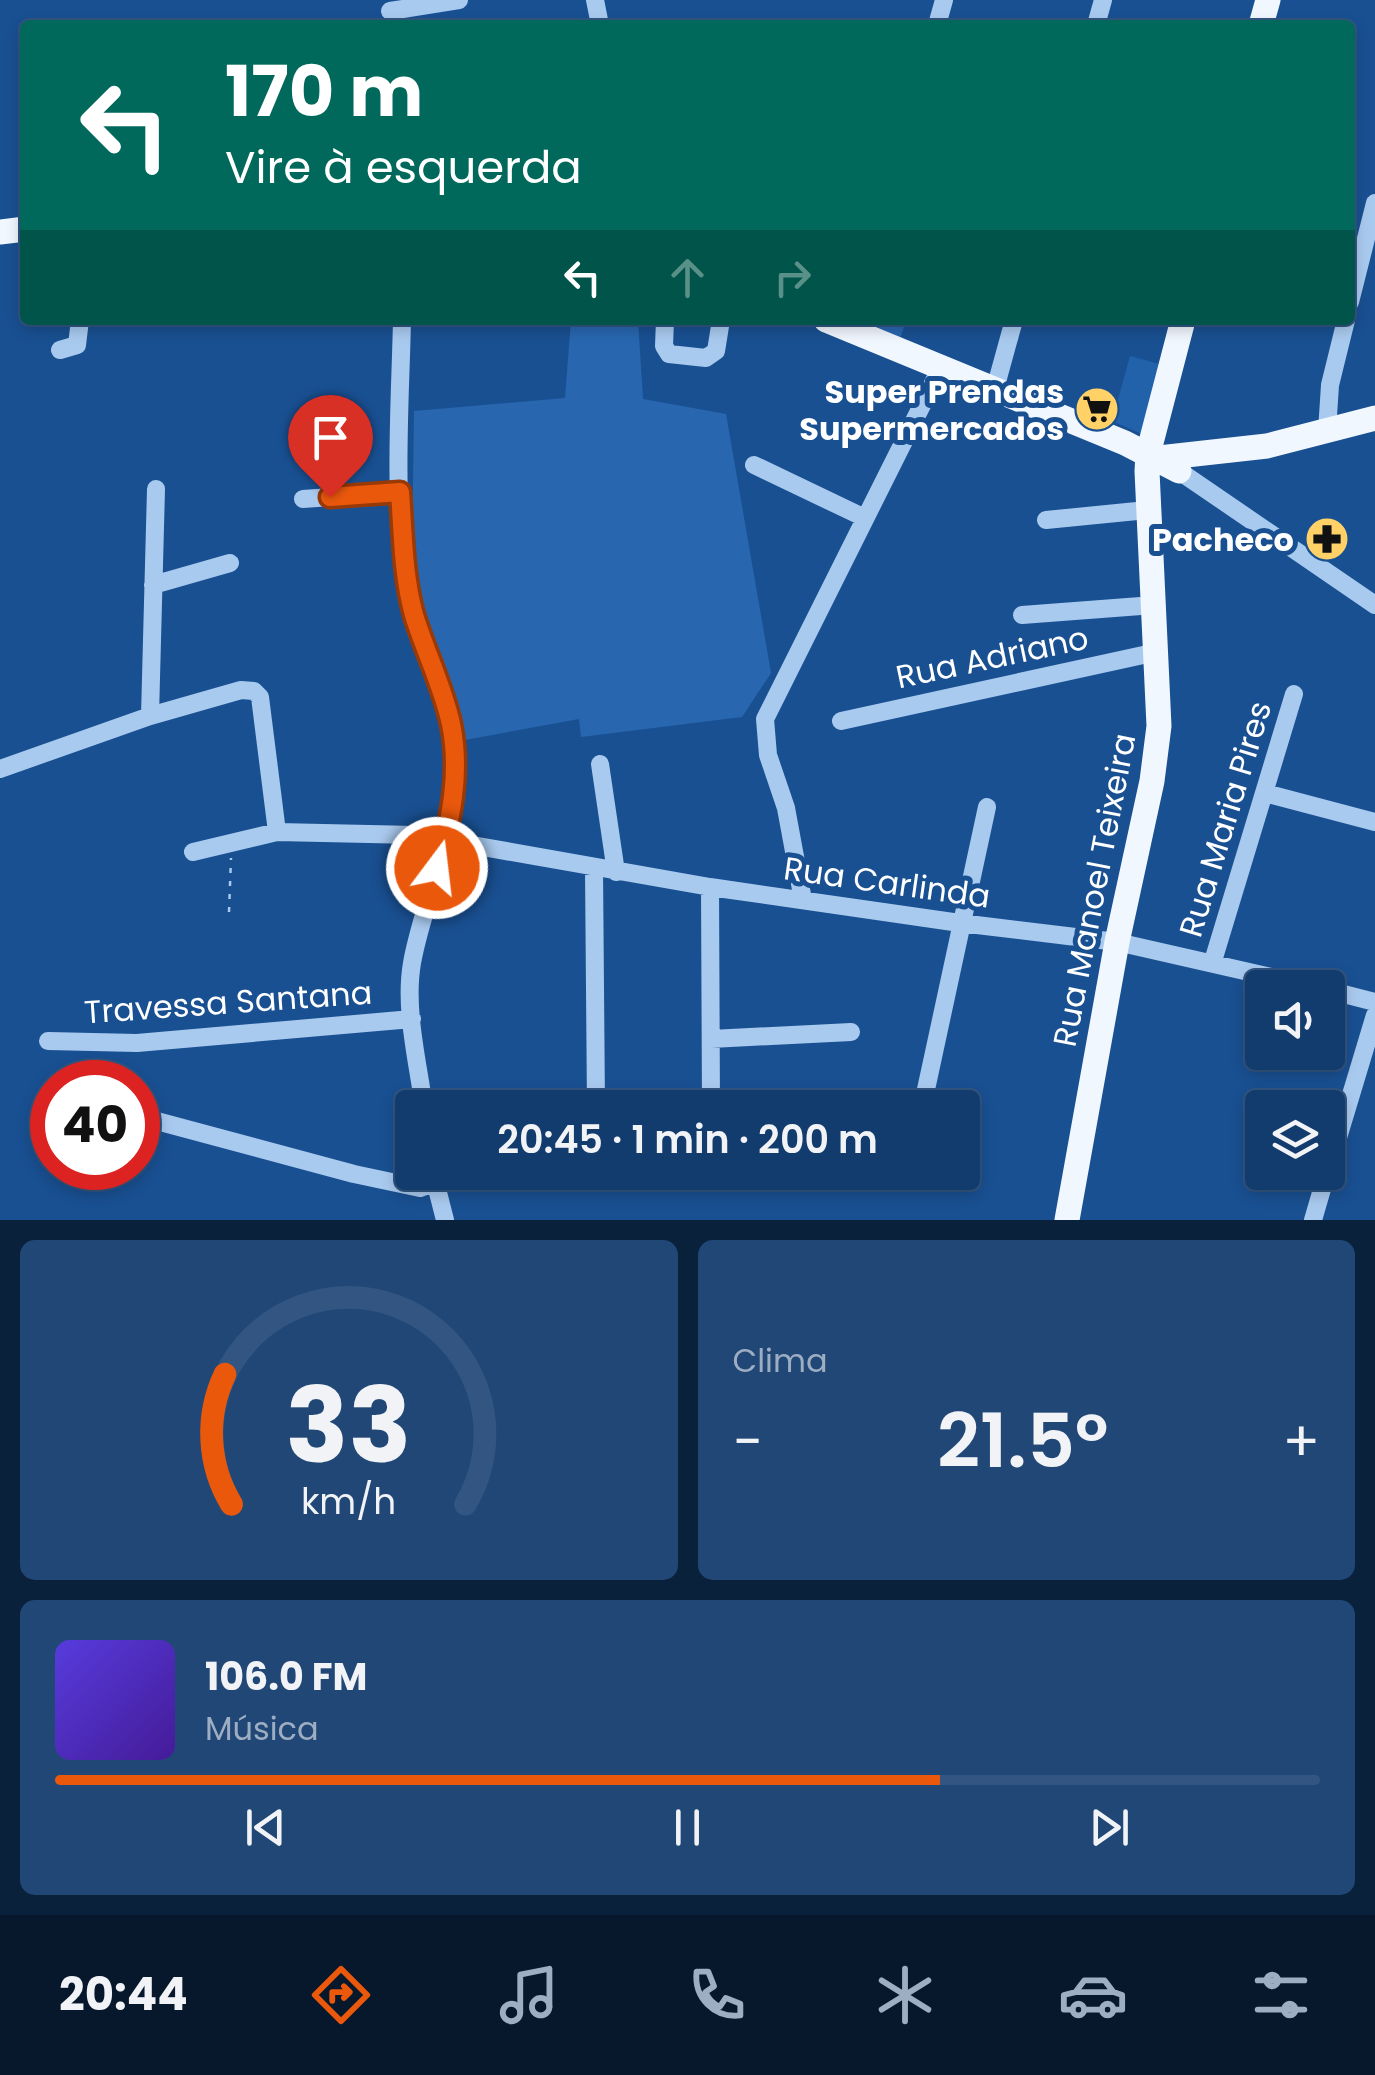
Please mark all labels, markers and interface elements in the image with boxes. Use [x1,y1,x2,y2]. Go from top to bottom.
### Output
text: 170 m [225,42,423,141]
icon: left [60,60,190,190]
text: Vire à esquerda [225,136,582,199]
icon: left [555,250,610,305]
icon: ahead [660,250,715,305]
icon: right [765,250,820,305]
place label: Super Prendas Supermercados [799,369,1064,451]
supermarket icon: Super Prendas Supermercados [1074,386,1120,432]
pin [288,395,373,498]
icon: arrive [303,410,358,465]
pharmacy icon: Pacheco [1304,516,1350,562]
place label: Pacheco [1152,517,1294,562]
street label: Rua Adriano [892,615,1092,699]
street label: Rua Maria Pires [1168,696,1282,942]
street label: Rua Manoel Teixeira [1042,730,1146,1050]
position arrow [385,816,489,920]
street label: Rua Carlinda [781,845,993,919]
street label: Travessa Santana [83,969,373,1035]
map controls [1245,970,1345,1190]
button: sound [1245,970,1345,1070]
speed limit sign: 40 [30,1060,160,1190]
button: layers [1245,1090,1345,1190]
text: 20:45 · 1 min · 200 m [497,1113,878,1166]
text: Clima [733,1338,828,1383]
text: 33 [286,1353,412,1498]
text: 21.5° [937,1388,1108,1493]
text: − [733,1403,763,1480]
text: + [1282,1403,1320,1480]
text: km/h [301,1476,396,1527]
text: 106.0 FM [205,1650,368,1703]
text: Música [205,1706,319,1751]
icon: previous [238,1800,293,1855]
icon: pause [660,1800,715,1855]
icon: next [1082,1800,1137,1855]
icon: directions [306,1960,376,2030]
icon: music [494,1960,564,2030]
icon: phone [682,1960,752,2030]
icon: climate [870,1960,940,2030]
icon: car [1058,1960,1128,2030]
icon: filters [1246,1960,1316,2030]
text: 20:44 [59,1963,188,2026]

